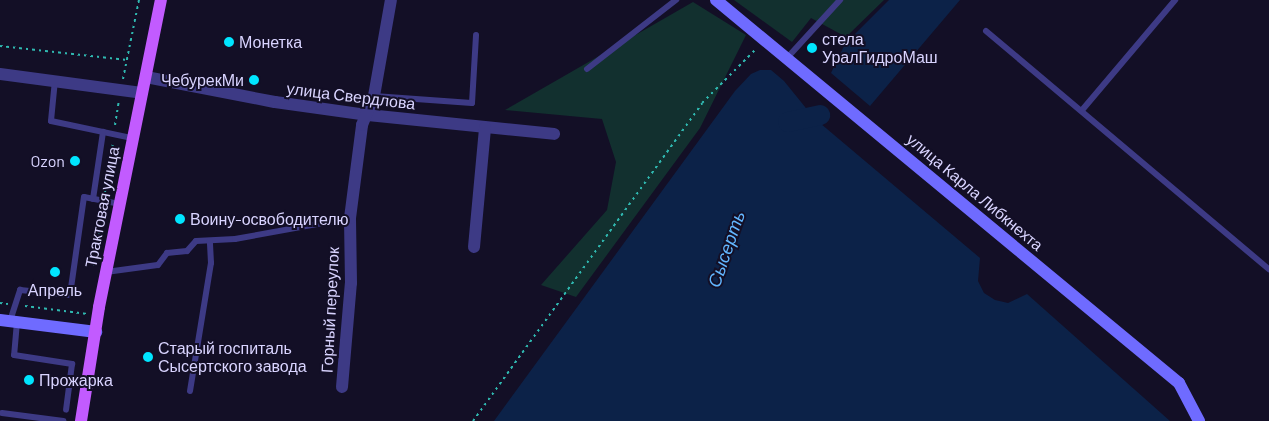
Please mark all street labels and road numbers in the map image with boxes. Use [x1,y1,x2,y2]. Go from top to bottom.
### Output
street label: улица Свердлова [286,79,416,113]
street label: улица Карла Либкнехта [903,129,1047,255]
street label: Трактовая улица [81,145,123,269]
street label: Горный переулок [317,247,343,373]

